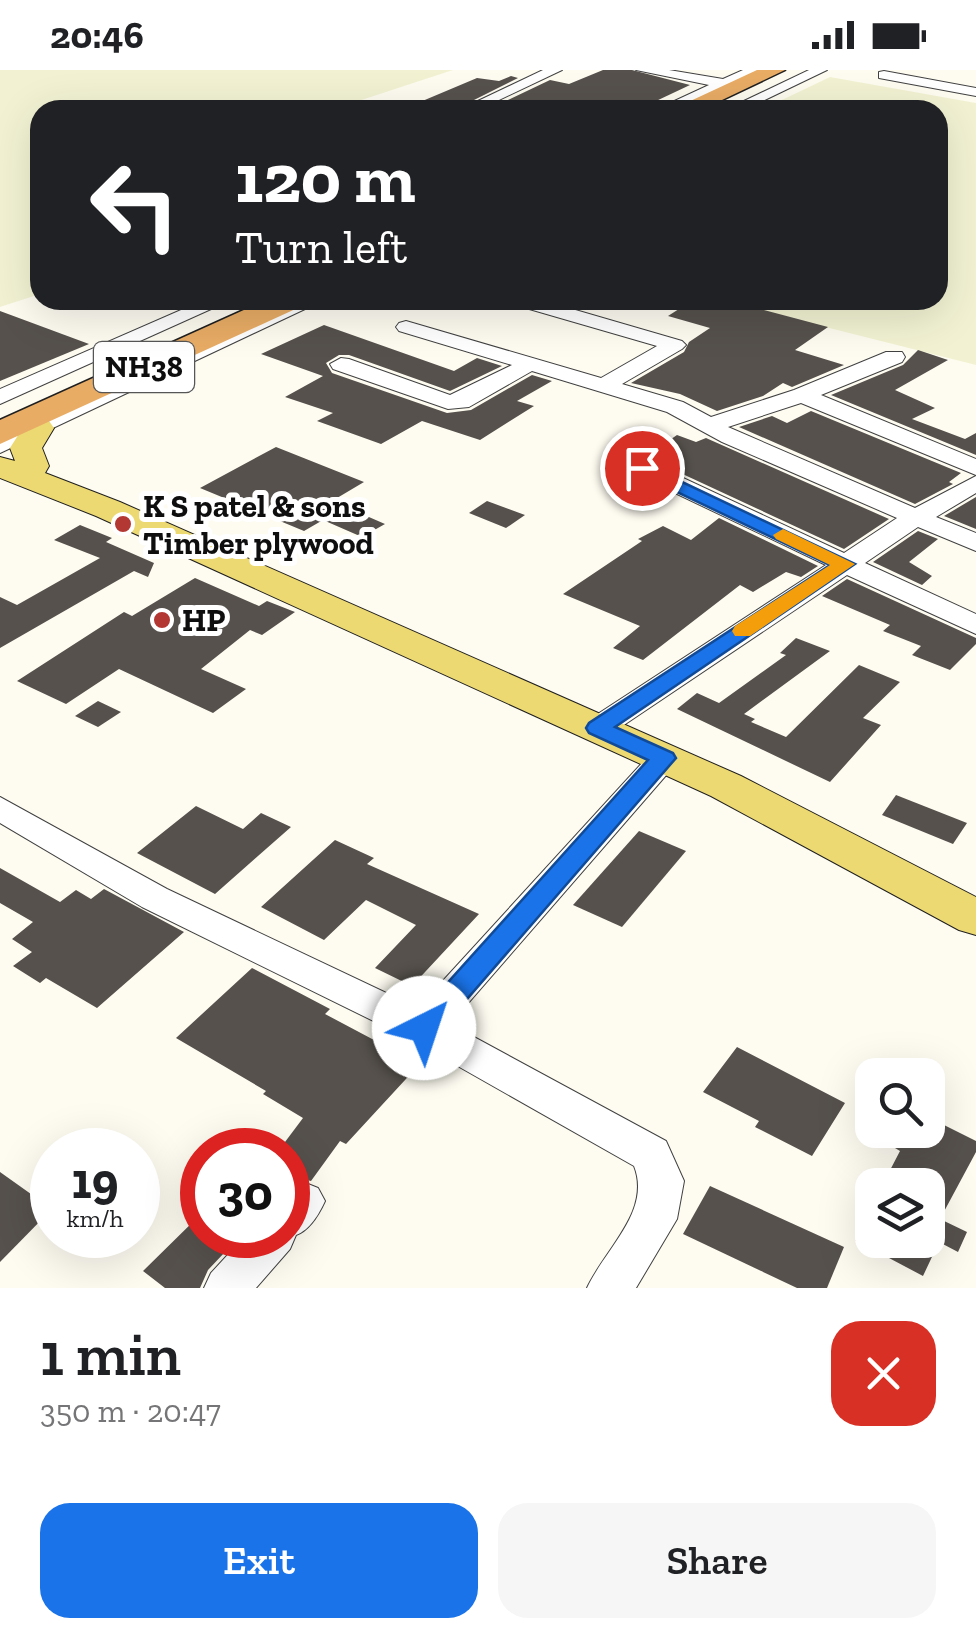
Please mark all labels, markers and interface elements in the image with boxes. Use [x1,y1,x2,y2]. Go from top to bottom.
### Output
text: 20:46 [50,12,144,58]
text: 120 m [235,136,416,220]
icon: left [70,140,200,270]
text: Turn left [235,221,407,275]
road number: NH38 [94,342,194,392]
pin [600,426,685,511]
icon: arrive [615,441,670,496]
place label: K S patel & sons Timber plywood [143,487,374,562]
marker: K S patel & sons Timber plywood [112,513,134,535]
place label: HP [182,601,226,639]
marker: HP [151,609,173,631]
position arrow [372,976,476,1080]
map controls [855,1058,945,1258]
button: search [855,1058,945,1148]
speed limit sign: 30 [180,1128,310,1258]
text: 19 [72,1151,118,1211]
button: layers [855,1168,945,1258]
text: km/h [66,1203,124,1233]
text: 1 min [40,1318,181,1390]
button: close [831,1321,936,1426]
text: 350 m · 20:47 [40,1392,221,1430]
button: Exit [40,1503,478,1618]
button: Share [498,1503,936,1618]

